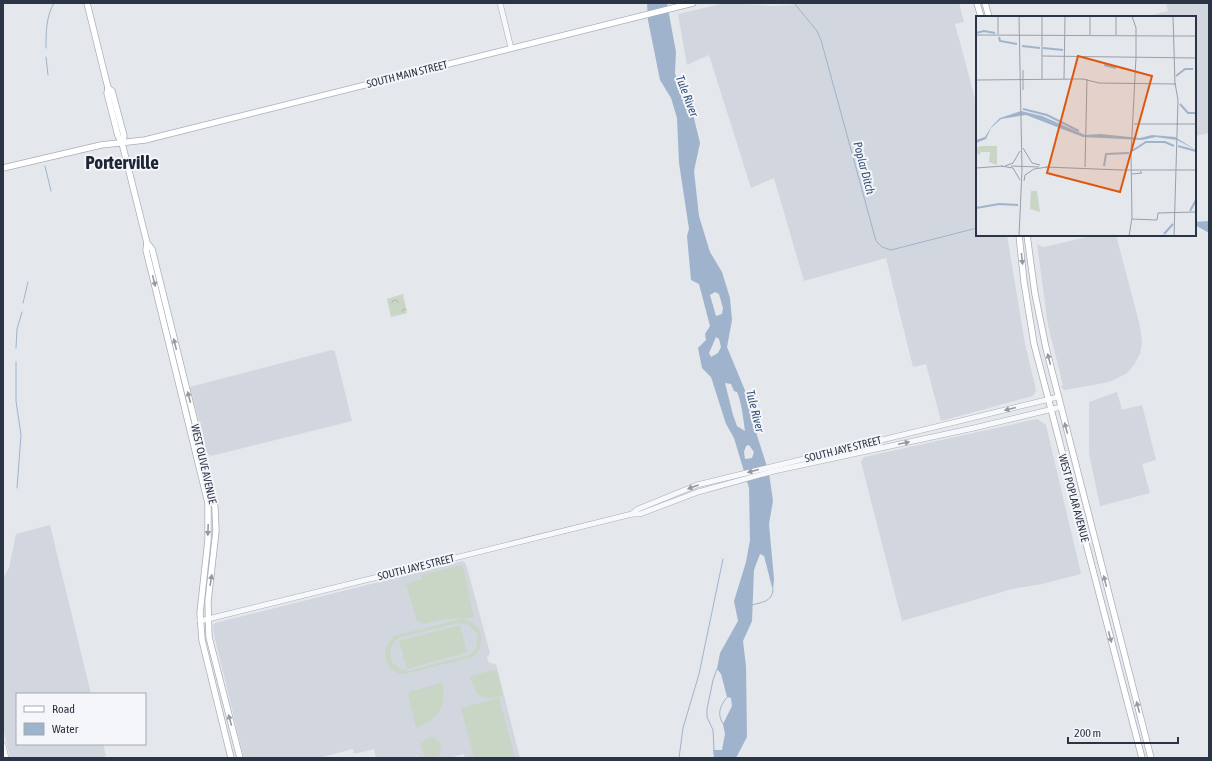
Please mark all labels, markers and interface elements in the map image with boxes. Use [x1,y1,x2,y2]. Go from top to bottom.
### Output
inset map [976,16,1196,236]
street label: SOUTH MAIN STREET [365,58,449,90]
water label: Tule River [673,73,701,119]
water label: Poplar Ditch [850,140,878,196]
district label: Porterville [85,151,159,173]
one-way arrow [1018,252,1025,265]
one-way arrow [151,275,157,288]
one-way arrow [172,337,178,350]
one-way arrow [1045,353,1051,365]
water label: Tule River [743,388,767,434]
one-way arrow [186,391,192,403]
one-way arrow [1004,406,1016,412]
one-way arrow [1063,421,1069,433]
street label: WEST OLIVE AVENUE [189,423,219,505]
street label: SOUTH JAYE STREET [803,434,883,464]
one-way arrow [898,440,910,446]
street label: WEST POPLAR AVENUE [1057,453,1092,544]
one-way arrow [747,468,759,474]
one-way arrow [687,485,699,491]
one-way arrow [205,524,212,536]
street label: SOUTH JAYE STREET [376,552,456,582]
one-way arrow [208,574,214,586]
one-way arrow [1102,575,1108,587]
one-way arrow [1107,631,1113,643]
legend [16,693,146,745]
one-way arrow [1134,700,1140,713]
text: Road [52,702,75,716]
one-way arrow [226,714,232,727]
scale bar [1068,719,1178,745]
text: Water [52,722,79,736]
text: 200 m [1074,726,1101,740]

